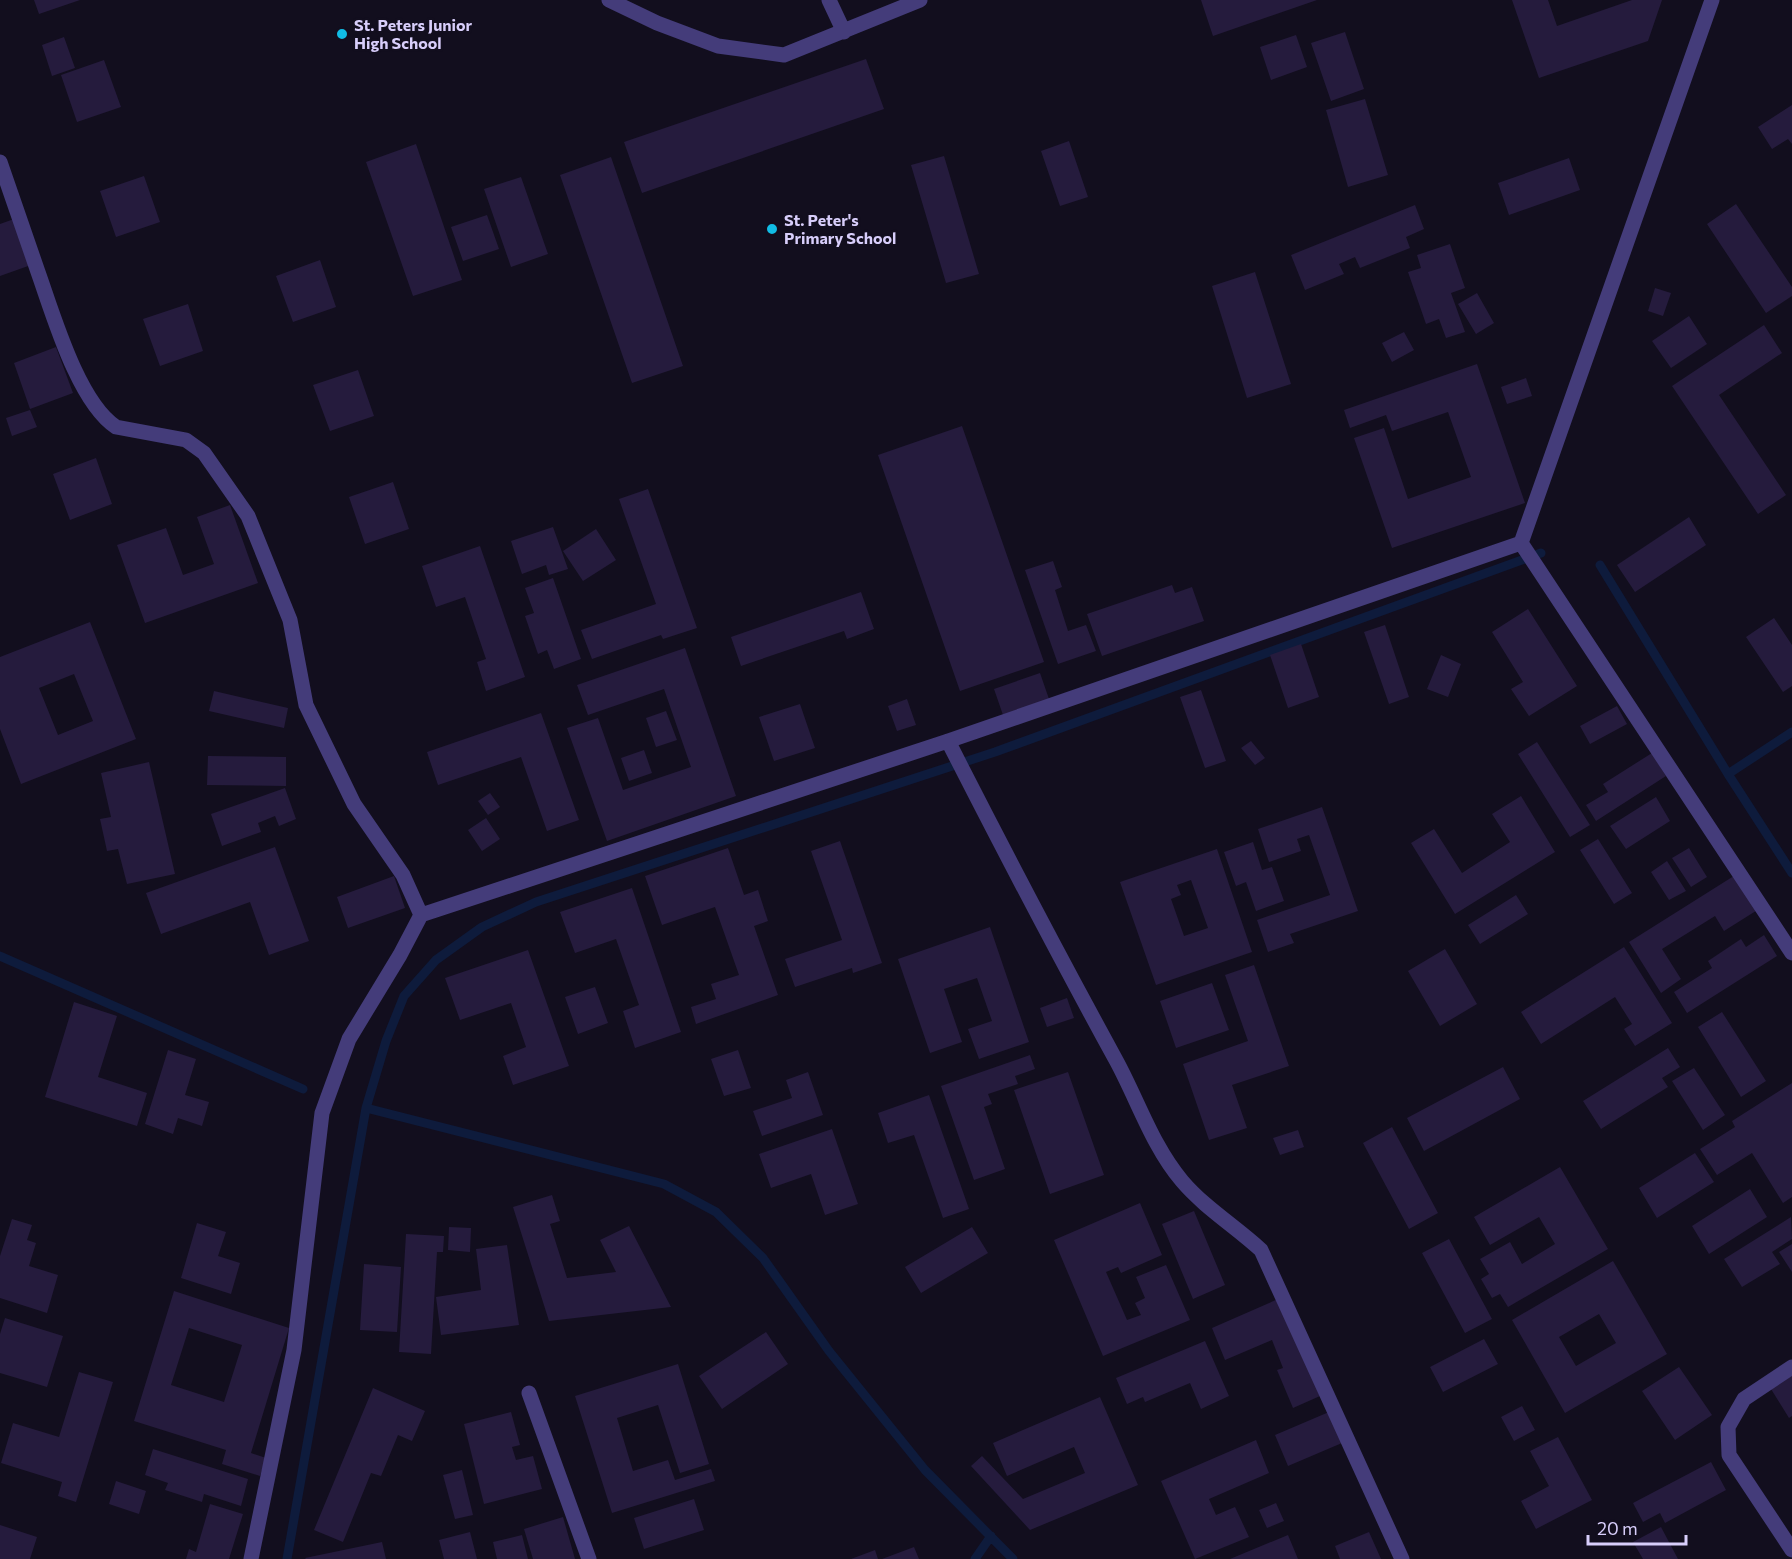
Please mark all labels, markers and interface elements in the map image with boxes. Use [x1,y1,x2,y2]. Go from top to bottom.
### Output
place label: St. Peters Junior High School [354,15,473,52]
marker: St. Peters Junior High School [335,27,349,41]
place label: St. Peter's Primary School [784,210,896,247]
marker: St. Peter's Primary School [765,222,779,236]
scale bar [1588,1508,1686,1546]
text: 20 m [1597,1517,1638,1539]

